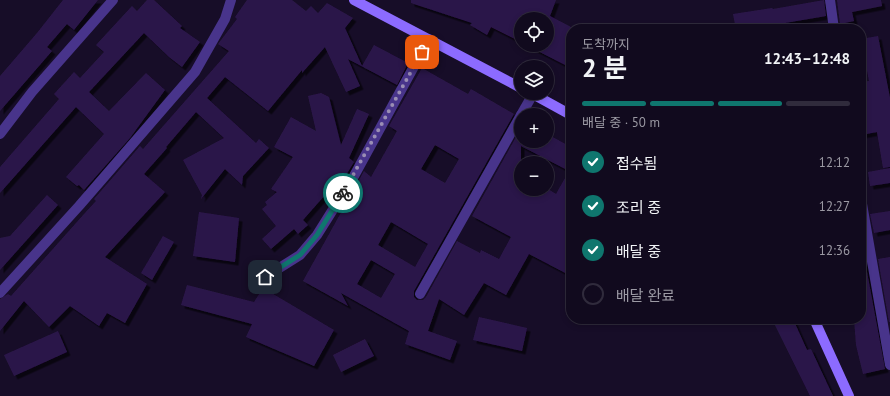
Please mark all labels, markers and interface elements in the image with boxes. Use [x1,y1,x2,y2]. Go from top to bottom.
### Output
map controls [514,12,554,196]
button: locate [514,12,554,52]
pin [405,35,439,69]
text: 도착까지 [582,36,630,53]
icon: bag [411,41,433,63]
text: 12:43–12:48 [764,49,850,68]
text: 2 분 [582,51,627,84]
button: layers [514,60,554,100]
button: + [514,108,554,148]
text: 배달 중 · 50 m [582,114,660,131]
icon: check [582,151,604,173]
text: 접수됨 [616,154,657,173]
text: 12:12 [819,154,850,171]
button: − [514,156,554,196]
courier [323,173,363,213]
icon: bike [332,182,354,204]
icon: check [582,195,604,217]
text: 조리 중 [616,198,661,217]
text: 12:27 [819,198,850,215]
icon: check [582,239,604,261]
text: 배달 중 [616,242,661,261]
text: 12:36 [819,242,850,259]
pin [248,260,282,294]
icon: home [254,266,276,288]
text: 배달 완료 [616,286,675,305]

